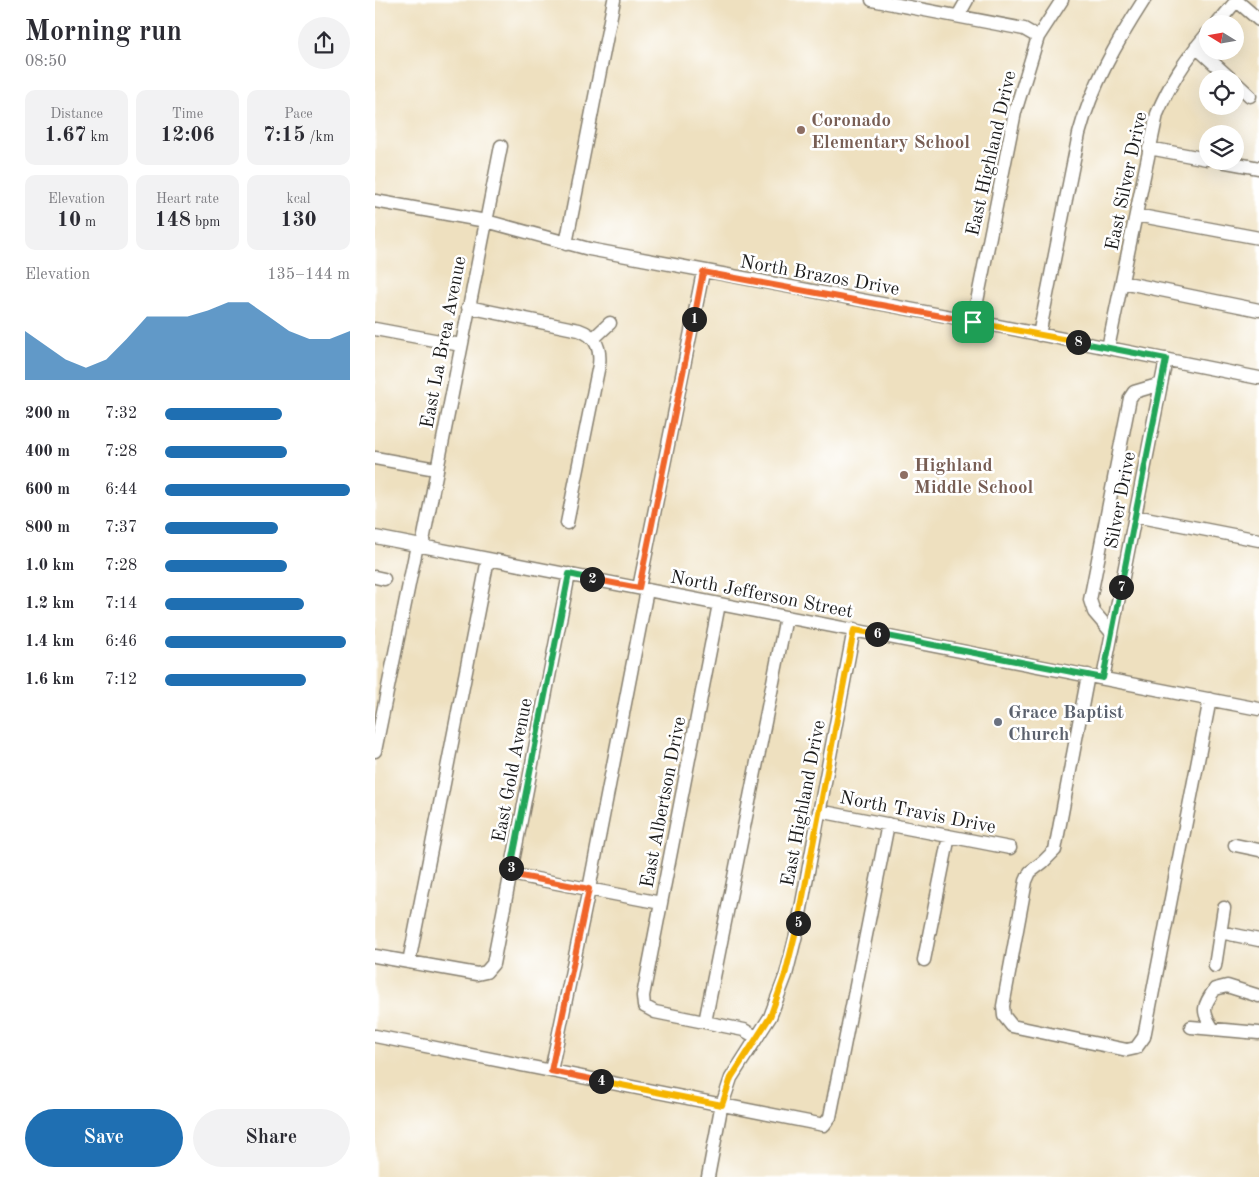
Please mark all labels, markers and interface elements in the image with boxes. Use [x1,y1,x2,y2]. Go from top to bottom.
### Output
north arrow [1199,15,1244,60]
map controls [1199,15,1244,170]
button: share [298,17,350,69]
text: Morning run [25,19,182,47]
text: 08:50 [25,54,67,70]
street label: East Highland Drive [964,69,1021,238]
button: locate [1199,70,1244,115]
text: Distance [50,107,103,121]
text: Time [172,107,203,121]
text: Pace [284,107,313,121]
street label: East Silver Drive [1103,110,1151,253]
place label: Coronado Elementary School [811,112,970,153]
marker: Coronado Elementary School [795,124,807,136]
text: 1.67 [44,125,87,146]
text: 12:06 [160,125,215,146]
text: 7:15 [263,125,305,146]
button: layers [1199,125,1244,170]
text: km [87,130,109,144]
text: /km [305,130,334,144]
text: Elevation [48,192,105,206]
text: Heart rate [156,192,219,206]
text: kcal [286,192,311,206]
text: 10 [57,210,81,231]
text: 148 [154,210,191,231]
text: 130 [280,210,317,231]
text: m [81,215,96,229]
text: bpm [191,215,221,229]
street label: North Brazos Drive [738,253,901,300]
street label: East La Brea Avenue [418,255,470,430]
text: Elevation [25,267,90,283]
text: 135–144 m [267,267,350,283]
pin [952,301,994,343]
pin: 1 [681,306,707,332]
icon: arrive [959,308,987,336]
text: 1 [690,312,699,326]
pin: 8 [1065,330,1091,354]
text: 8 [1074,335,1083,349]
text: 200 m [25,406,70,422]
text: 7:32 [105,406,137,422]
text: 400 m [25,444,70,460]
text: 7:28 [105,444,137,460]
street label: Silver Drive [1103,450,1140,551]
place label: Highland Middle School [914,457,1034,498]
marker: Highland Middle School [898,469,910,481]
text: 600 m [25,482,70,498]
text: 6:44 [105,482,137,498]
text: 800 m [25,520,70,536]
text: 7:37 [105,520,137,536]
text: 1.0 km [25,558,74,574]
text: 7:28 [105,558,137,574]
pin: 2 [579,566,605,592]
street label: North Jefferson Street [669,568,855,623]
text: 2 [588,572,597,586]
pin: 7 [1109,574,1133,600]
text: 7 [1117,580,1126,594]
text: 1.2 km [25,596,74,612]
text: 7:14 [105,596,137,612]
pin: 6 [865,622,889,646]
text: 6 [873,627,882,641]
text: 1.4 km [25,634,74,650]
text: 6:46 [105,634,137,650]
text: 1.6 km [25,672,74,688]
text: 7:12 [105,672,137,688]
street label: East Gold Avenue [490,697,537,844]
place label: Grace Baptist Church [1008,704,1124,745]
street label: East Albertson Drive [639,715,690,890]
marker: Grace Baptist Church [992,716,1004,728]
street label: East Highland Drive [779,719,830,888]
street label: North Travis Drive [838,789,997,838]
pin: 3 [499,856,523,880]
text: 3 [507,861,516,875]
pin: 5 [785,910,811,936]
text: 5 [794,916,803,930]
pin: 4 [589,1068,613,1094]
text: 4 [597,1074,606,1088]
button: Save [25,1109,183,1167]
button: Share [193,1109,350,1167]

